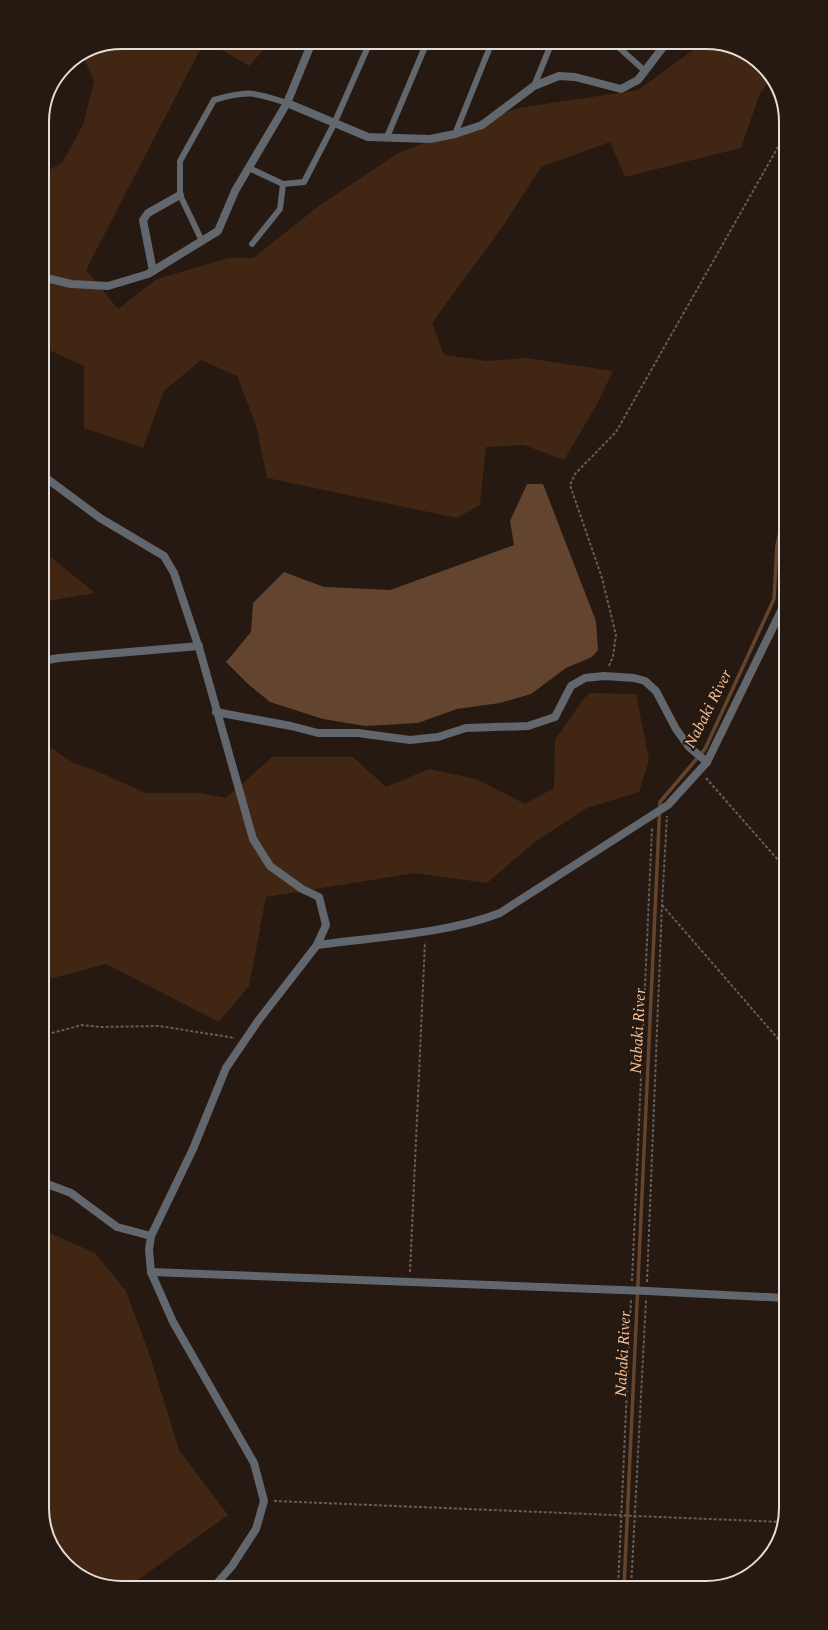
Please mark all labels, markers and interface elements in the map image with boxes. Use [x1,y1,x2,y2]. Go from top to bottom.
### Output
water label: Nabaki River [678,665,738,753]
water label: Nabaki River [624,987,652,1074]
water label: Nabaki River [609,1310,637,1397]

